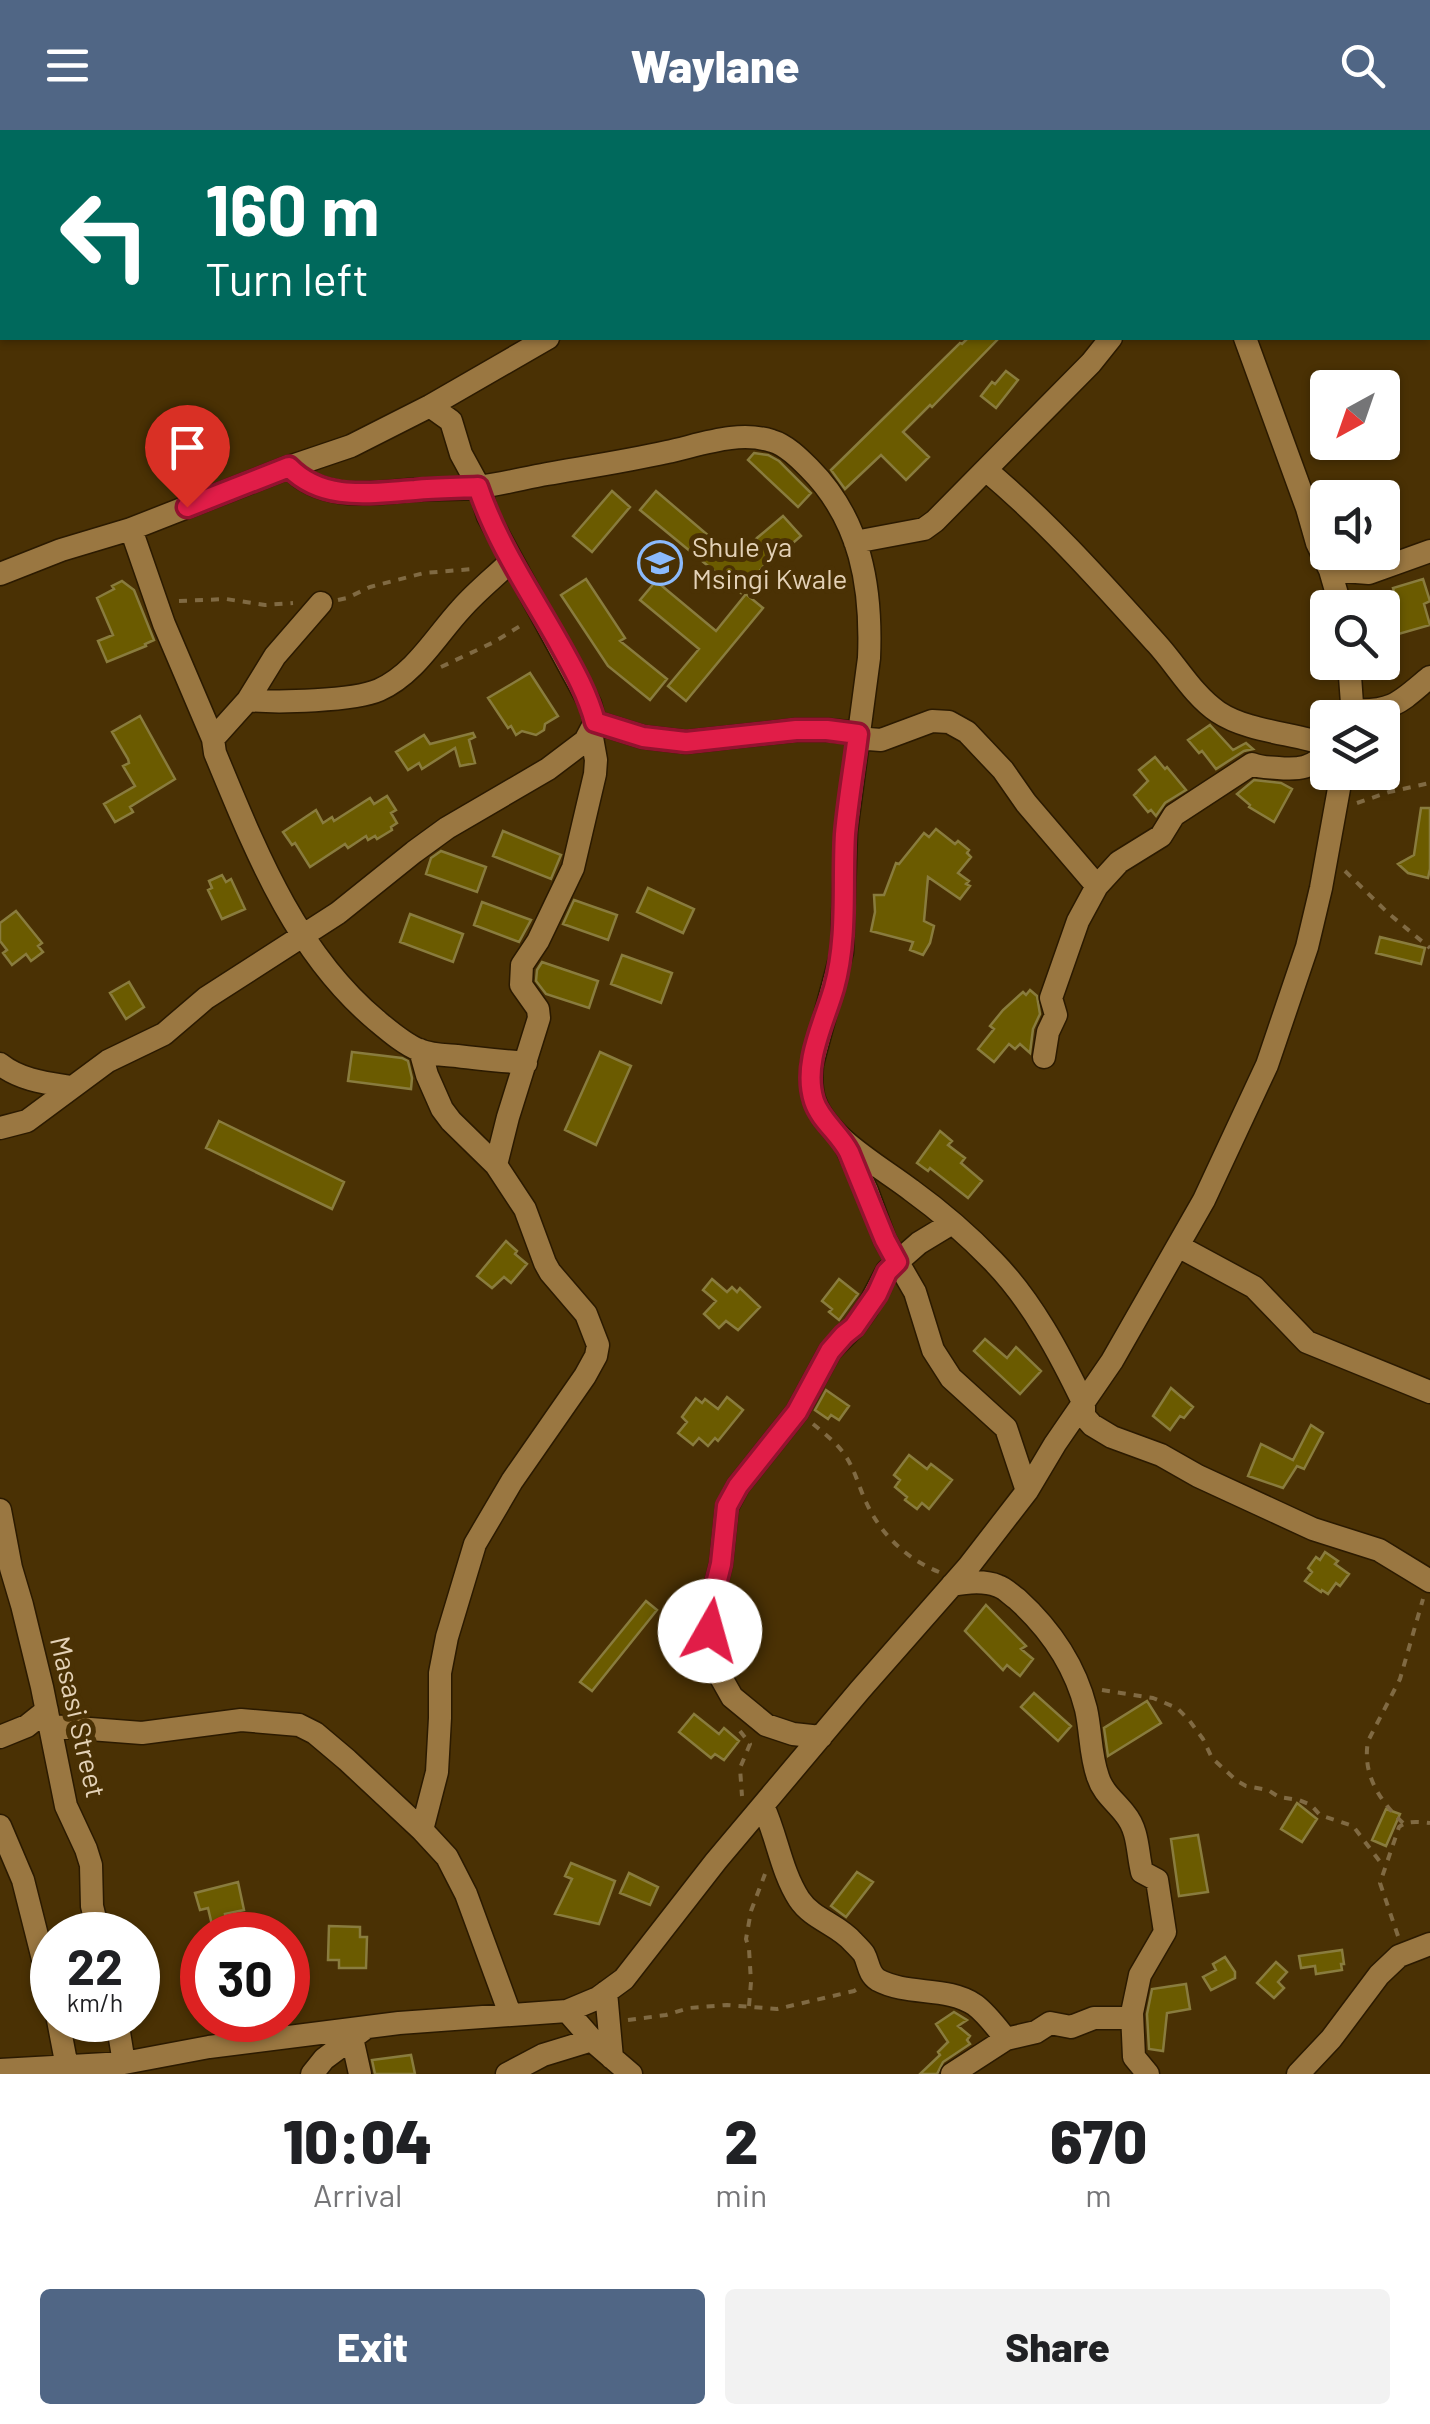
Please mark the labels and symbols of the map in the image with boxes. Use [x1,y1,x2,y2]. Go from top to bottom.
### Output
north arrow [1310,370,1400,460]
pin [145,405,230,508]
place label: Shule ya Msingi Kwale [692,529,848,595]
school or university icon: Shule ya Msingi Kwale [637,540,683,586]
position arrow [658,1579,762,1683]
street label: Masasi Street [44,1633,114,1801]
speed limit sign: 30 [180,1912,310,2042]

